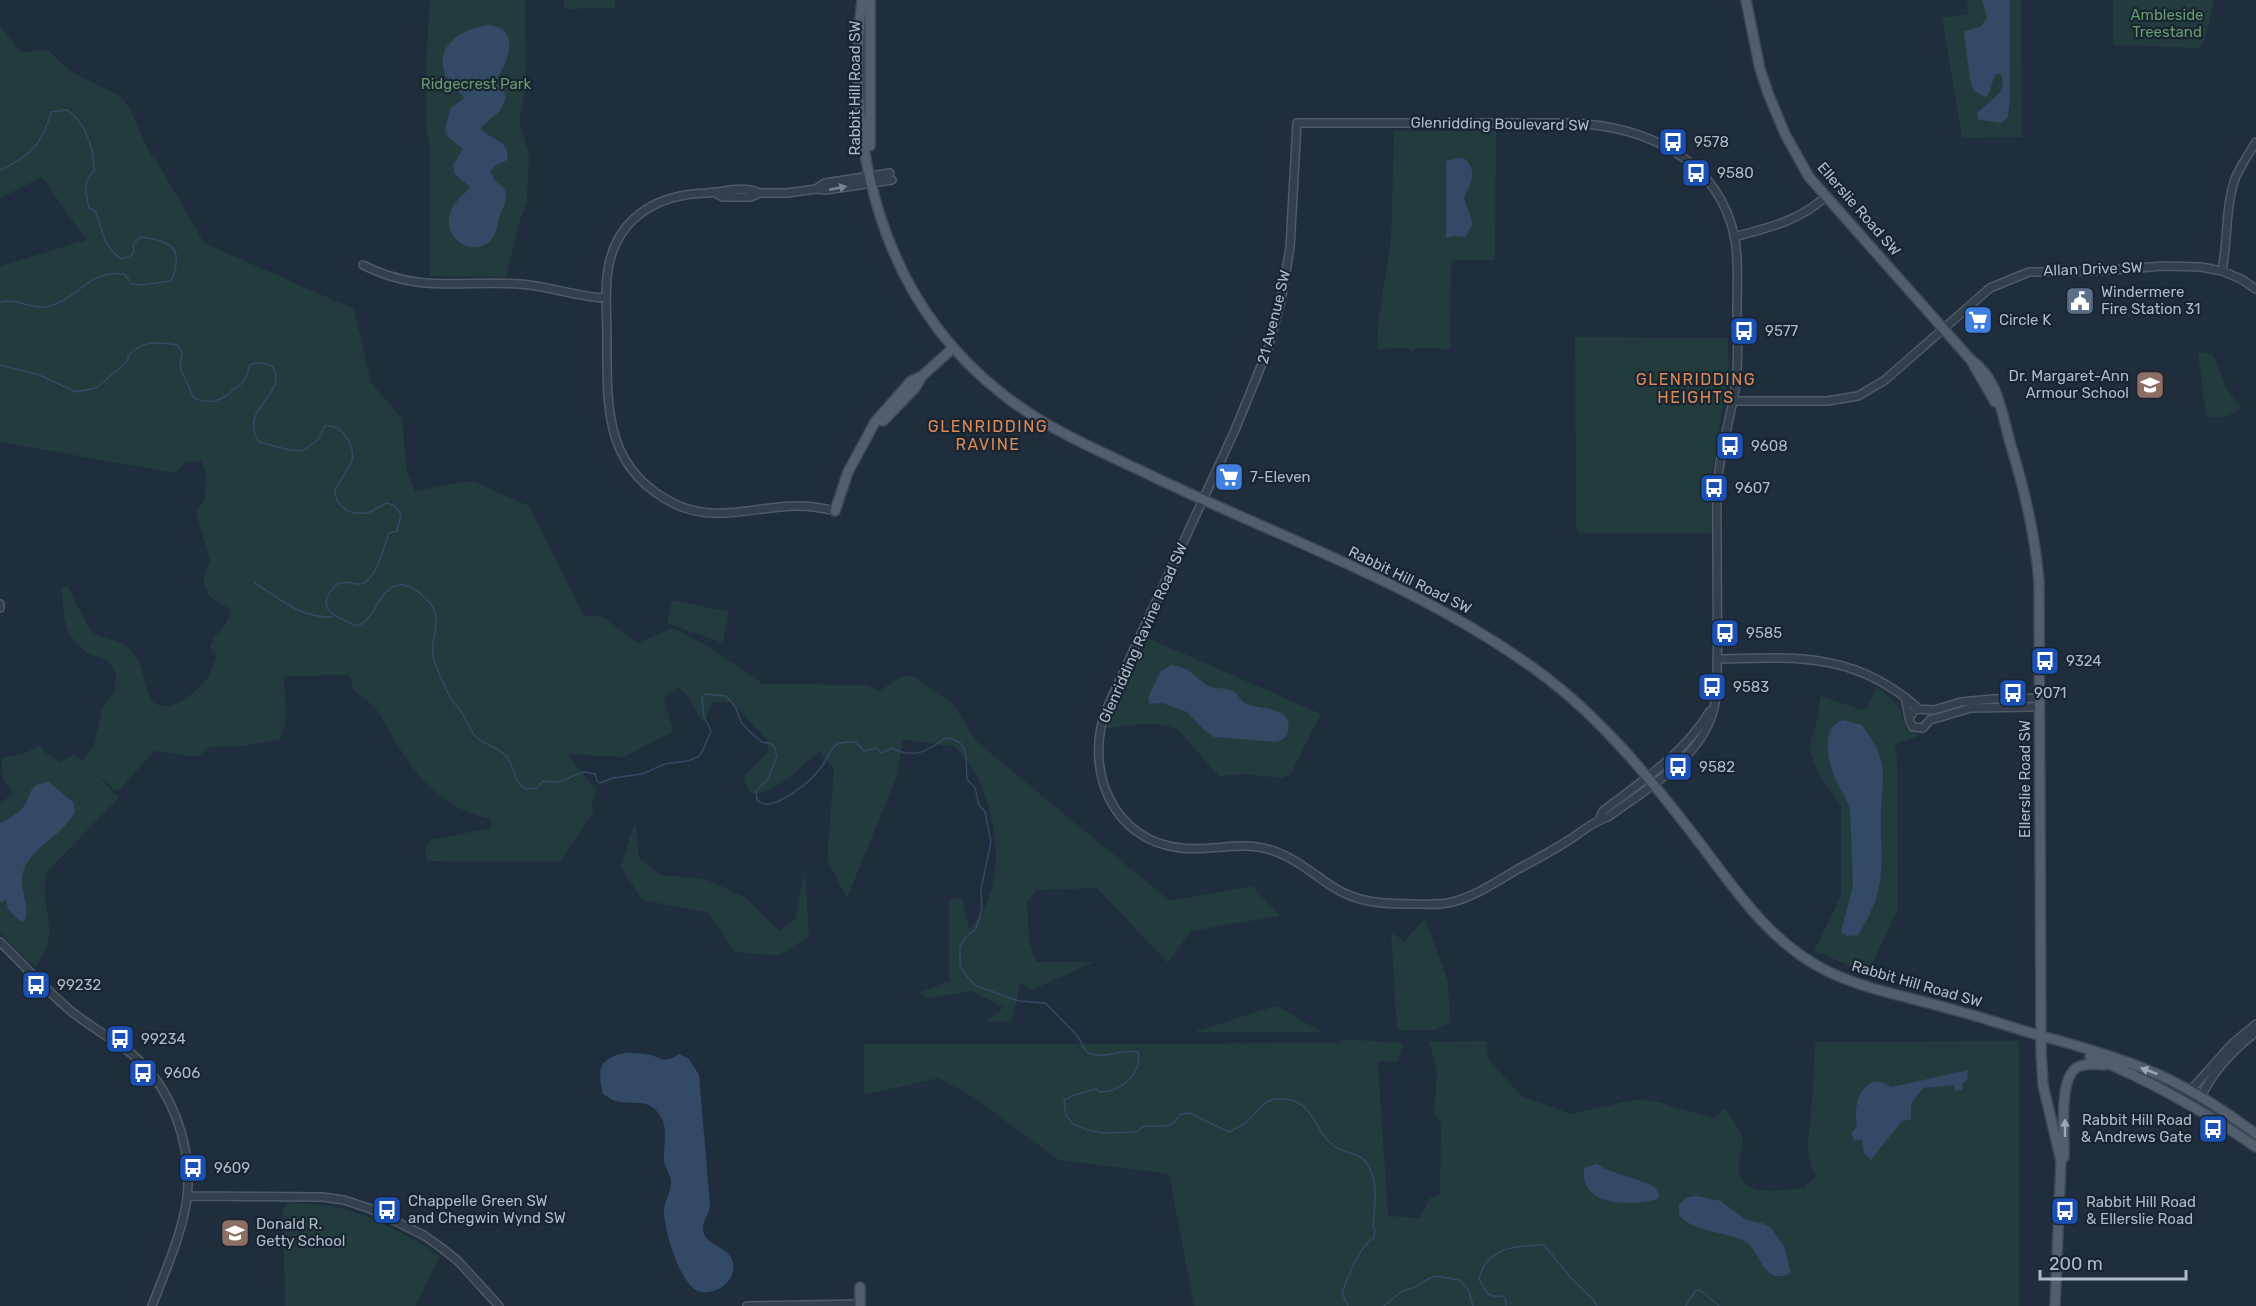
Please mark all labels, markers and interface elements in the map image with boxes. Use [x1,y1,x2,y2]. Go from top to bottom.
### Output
park label: Ambleside Treestand [2131,6,2203,41]
street label: Rabbit Hill Road SW [846,21,864,155]
park label: Ridgecrest Park [421,75,531,93]
street label: Glenridding Boulevard SW [1410,113,1590,135]
bus stop icon: 9578 [1657,126,1689,158]
place label: 9578 [1694,133,1729,151]
bus stop icon: 9580 [1680,157,1712,189]
street label: Ellerslie Road SW [1814,159,1904,259]
place label: 9580 [1717,164,1754,182]
one-way arrow [829,183,848,192]
street label: Allan Drive SW [2043,258,2143,280]
street label: 21 Avenue SW [1254,268,1294,366]
place label: Windermere Fire Station 31 [2101,283,2200,318]
public building icon: Windermere Fire Station 31 [2064,285,2096,317]
supermarket icon: Circle K [1962,304,1994,336]
place label: Circle K [1999,311,2051,329]
bus stop icon: 9577 [1728,315,1760,347]
place label: 9577 [1765,322,1799,340]
place label: Dr. Margaret-Ann Armour School [2009,367,2129,402]
school or university icon: Dr. Margaret-Ann Armour School [2134,369,2166,401]
district label: GLENRIDDING HEIGHTS [1636,370,1756,407]
district label: GLENRIDDING RAVINE [928,417,1048,454]
bus stop icon: 9608 [1714,430,1746,462]
place label: 9608 [1751,437,1788,455]
supermarket icon: 7-Eleven [1213,461,1245,493]
place label: 7-Eleven [1250,468,1311,486]
bus stop icon: 9607 [1698,472,1730,504]
place label: 9607 [1735,479,1770,497]
street label: Glenridding Ravine Road SW [1095,540,1191,726]
street label: Rabbit Hill Road SW [1345,542,1475,618]
bus stop icon: 9585 [1709,617,1741,649]
place label: 9585 [1746,624,1782,642]
bus stop icon: 9324 [2029,645,2061,677]
place label: 9324 [2066,652,2102,670]
bus stop icon: 9583 [1696,671,1728,703]
bus stop icon: 9071 [1997,677,2029,709]
place label: 9583 [1733,678,1769,696]
place label: 9071 [2034,684,2067,702]
street label: Ellerslie Road SW [2016,720,2034,838]
bus stop icon: 9582 [1662,751,1694,783]
place label: 9582 [1699,758,1735,776]
street label: Rabbit Hill Road SW [1850,957,1984,1011]
bus stop icon: 99232 [20,969,52,1001]
place label: 99232 [57,976,102,994]
bus stop icon: 99234 [104,1023,136,1055]
place label: 99234 [141,1030,186,1048]
bus stop icon: 9606 [127,1057,159,1089]
place label: 9606 [164,1064,200,1082]
one-way arrow [2139,1066,2157,1076]
place label: Rabbit Hill Road & Andrews Gate [2081,1111,2192,1146]
bus stop icon: Rabbit Hill Road & Andrews Gate [2197,1113,2229,1145]
one-way arrow [2060,1119,2069,1138]
bus stop icon: 9609 [177,1152,209,1184]
place label: 9609 [214,1159,250,1177]
place label: Chappelle Green SW and Chegwin Wynd SW [408,1192,566,1227]
place label: Rabbit Hill Road & Ellerslie Road [2086,1193,2196,1228]
bus stop icon: Chappelle Green SW and Chegwin Wynd SW [371,1194,403,1226]
bus stop icon: Rabbit Hill Road & Ellerslie Road [2049,1195,2081,1227]
place label: Donald R. Getty School [256,1215,345,1250]
school or university icon: Donald R. Getty School [219,1217,251,1249]
scale bar [2040,1243,2186,1281]
text: 200 m [2049,1253,2103,1275]

